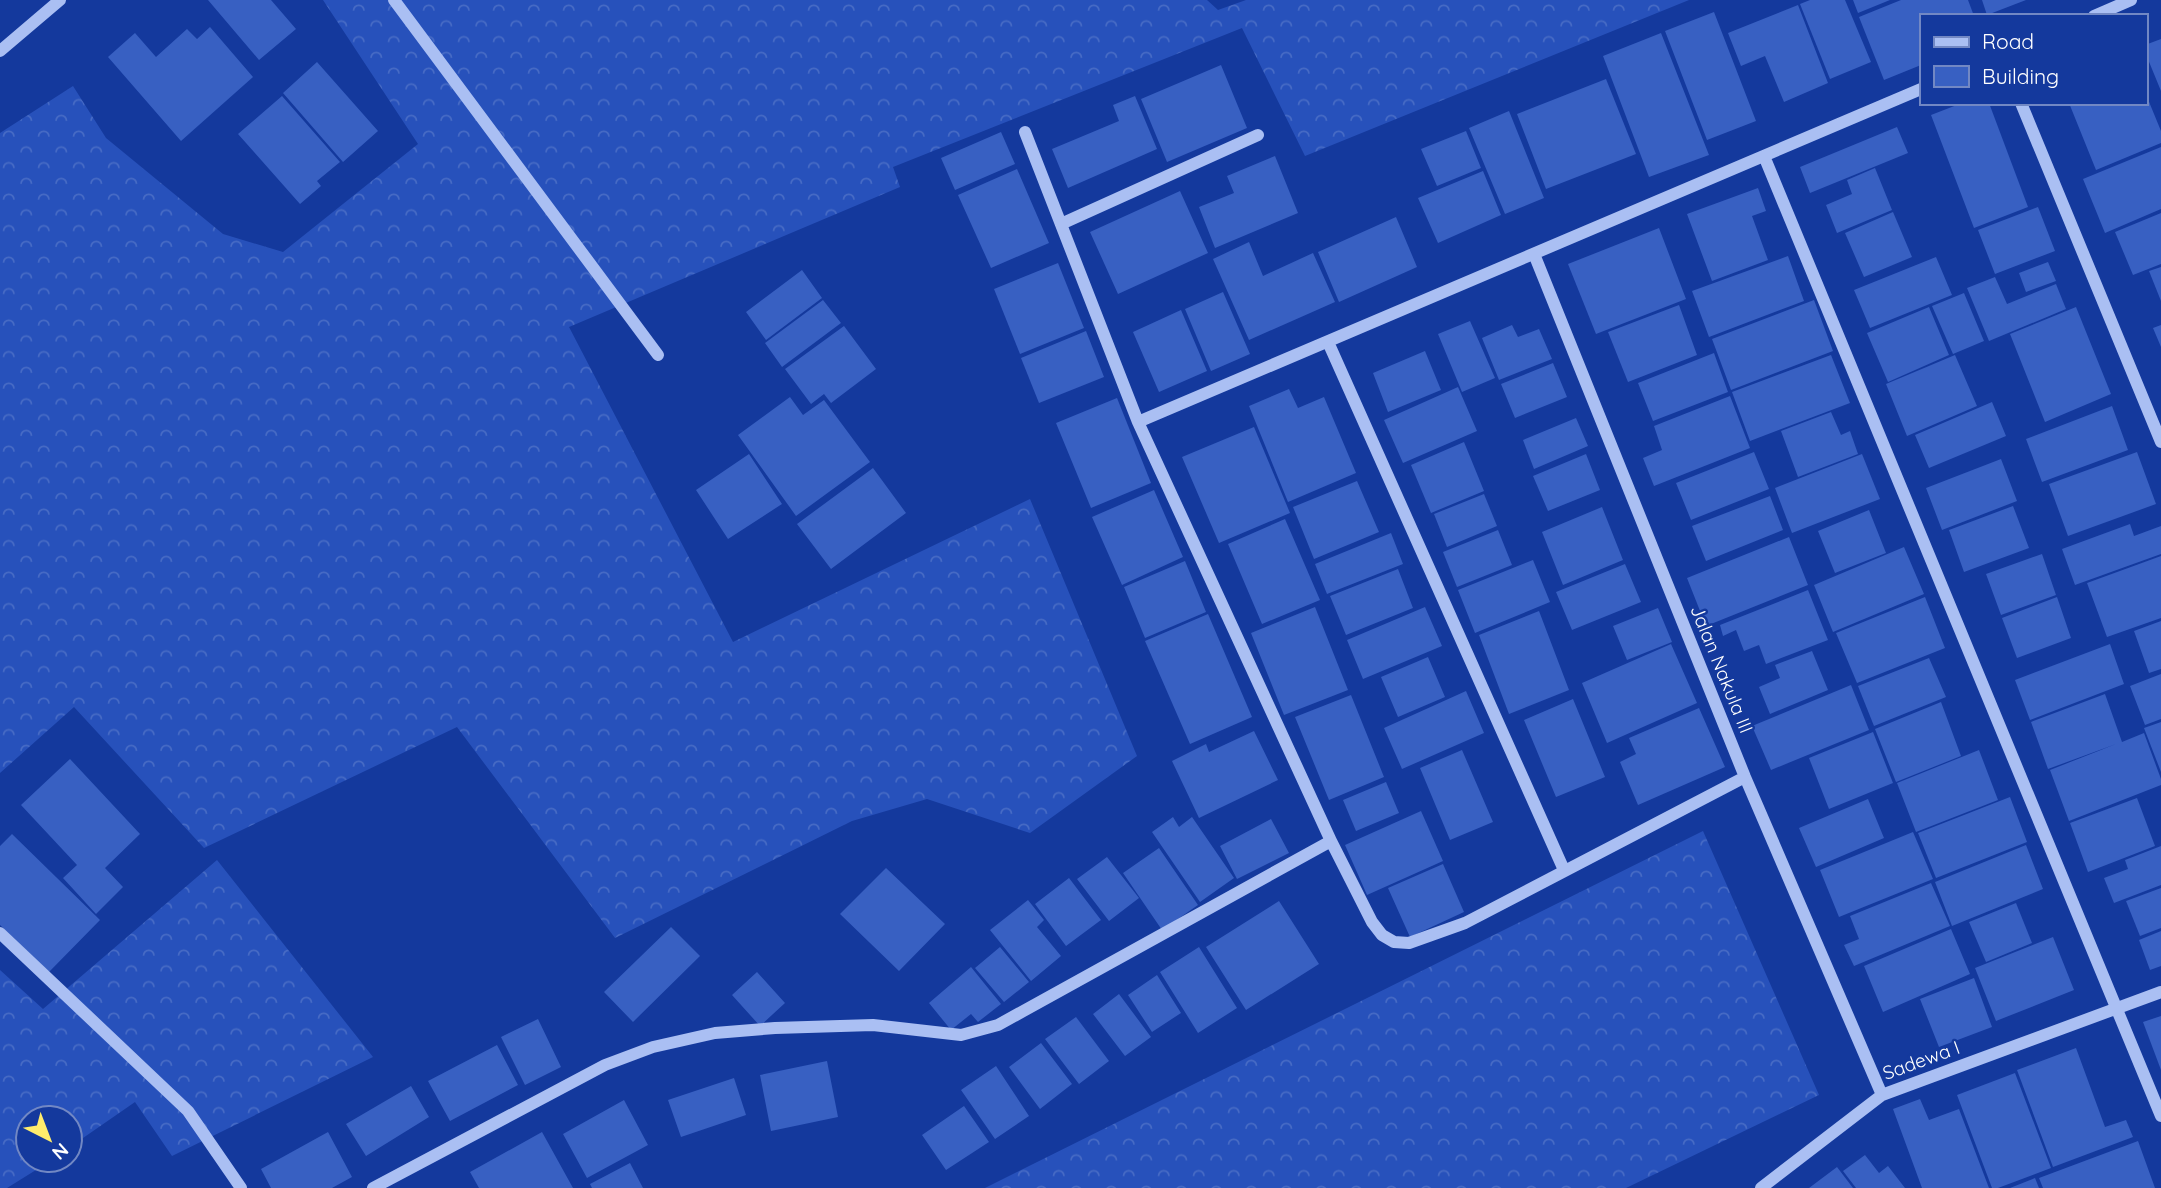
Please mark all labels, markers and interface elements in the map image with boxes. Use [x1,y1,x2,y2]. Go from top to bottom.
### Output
legend [1920,14,2147,105]
text: Road [1982,28,2034,54]
text: Building [1982,63,2059,89]
street label: Jalan Nakula III [1685,601,1759,737]
street label: Sadewa I [1879,1035,1963,1085]
north arrow [14,1104,84,1174]
text: N [47,1138,74,1165]

